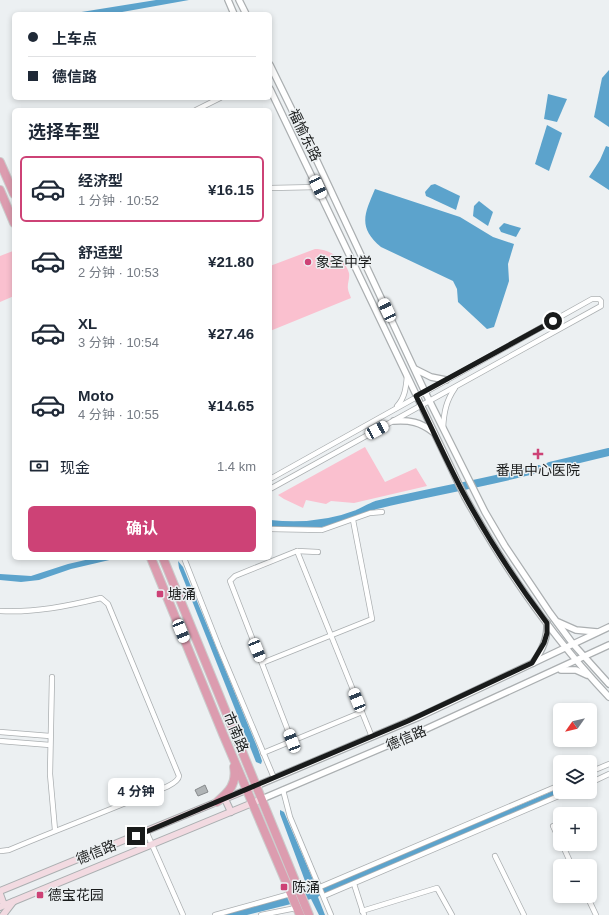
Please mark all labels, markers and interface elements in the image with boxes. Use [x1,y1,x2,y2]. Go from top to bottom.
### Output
text: 上车点 [52,30,97,47]
text: 德信路 [52,68,97,85]
street label: 福愉东路 [286,106,324,164]
text: 选择车型 [28,122,100,142]
icon: car [30,171,66,207]
text: 经济型 [78,172,123,189]
car [307,174,329,200]
text: ¥16.15 [208,181,254,198]
text: 1 分钟 · 10:52 [78,193,159,208]
icon: car [30,243,66,279]
text: 舒适型 [78,244,123,261]
text: ¥21.80 [208,253,254,270]
place label: 象圣中学 [316,254,372,270]
marker: 象圣中学 [303,257,313,267]
text: 2 分钟 · 10:53 [78,265,159,280]
car [376,297,398,323]
route start [544,312,562,330]
icon: car [30,315,66,351]
text: XL [78,315,97,332]
text: ¥27.46 [208,325,254,342]
text: 3 分钟 · 10:54 [78,335,159,350]
icon: car [30,387,66,423]
text: Moto [78,387,114,404]
text: ¥14.65 [208,397,254,414]
text: 4 分钟 · 10:55 [78,407,159,422]
car [364,419,390,441]
marker: 番禺中心医院 [532,448,544,460]
icon: cash [28,455,50,477]
text: 现金 [60,459,90,476]
text: 1.4 km [217,459,256,474]
place label: 番禺中心医院 [496,462,580,478]
button: 确认 [28,506,256,552]
place label: 塘涌 [168,586,196,602]
marker: 塘涌 [155,589,165,599]
car [171,618,191,644]
car [247,637,267,663]
car [347,687,367,713]
north arrow [553,703,597,747]
map controls [553,703,597,903]
street label: 市南路 [220,710,252,754]
street label: 德信路 [384,722,428,754]
car [282,728,302,754]
button: layers [553,755,597,799]
callout: 4 分钟 [108,778,164,806]
text: 4 分钟 [118,784,154,799]
button: + [553,807,597,851]
route end [127,827,145,845]
street label: 德信路 [74,837,118,867]
button: − [553,859,597,903]
place label: 陈涌 [292,879,320,895]
marker: 陈涌 [279,882,289,892]
place label: 德宝花园 [48,887,104,903]
marker: 德宝花园 [35,890,45,900]

